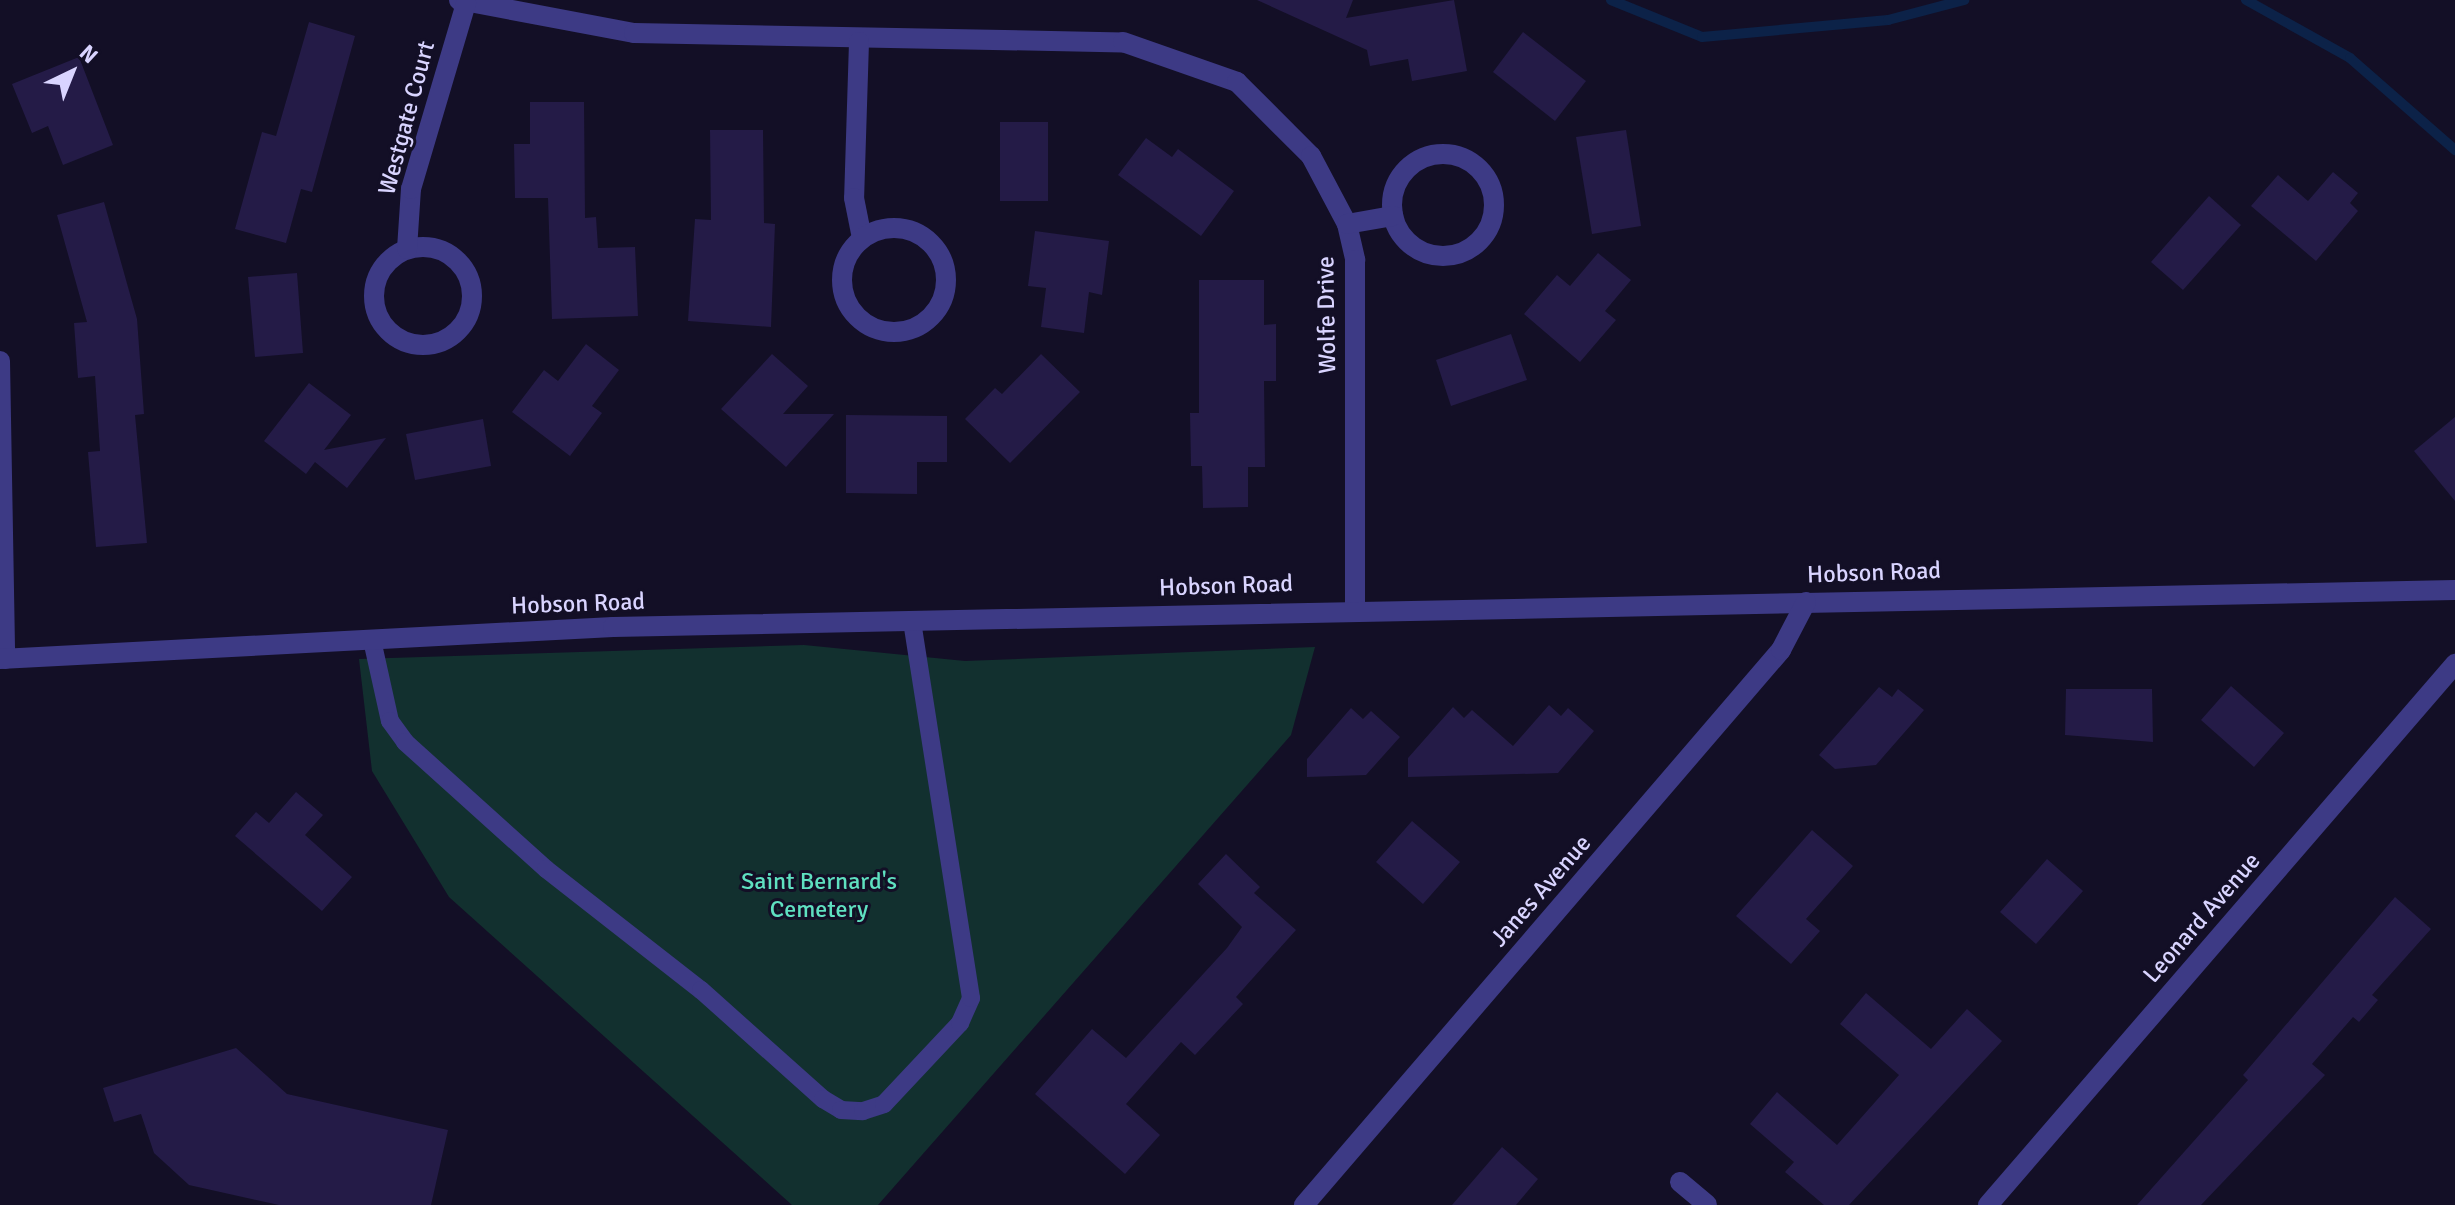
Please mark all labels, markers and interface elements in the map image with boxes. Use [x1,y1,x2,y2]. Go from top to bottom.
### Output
north arrow [32,32,112,112]
street label: Westgate Court [373,38,441,198]
text: N [74,39,104,69]
street label: Wolfe Drive [1312,256,1342,374]
street label: Hobson Road [1807,556,1941,590]
street label: Hobson Road [1159,569,1293,603]
street label: Hobson Road [511,587,645,621]
street label: Janes Avenue [1485,829,1597,953]
street label: Leonard Avenue [2138,847,2266,989]
park label: Saint Bernard's Cemetery [741,868,897,924]

